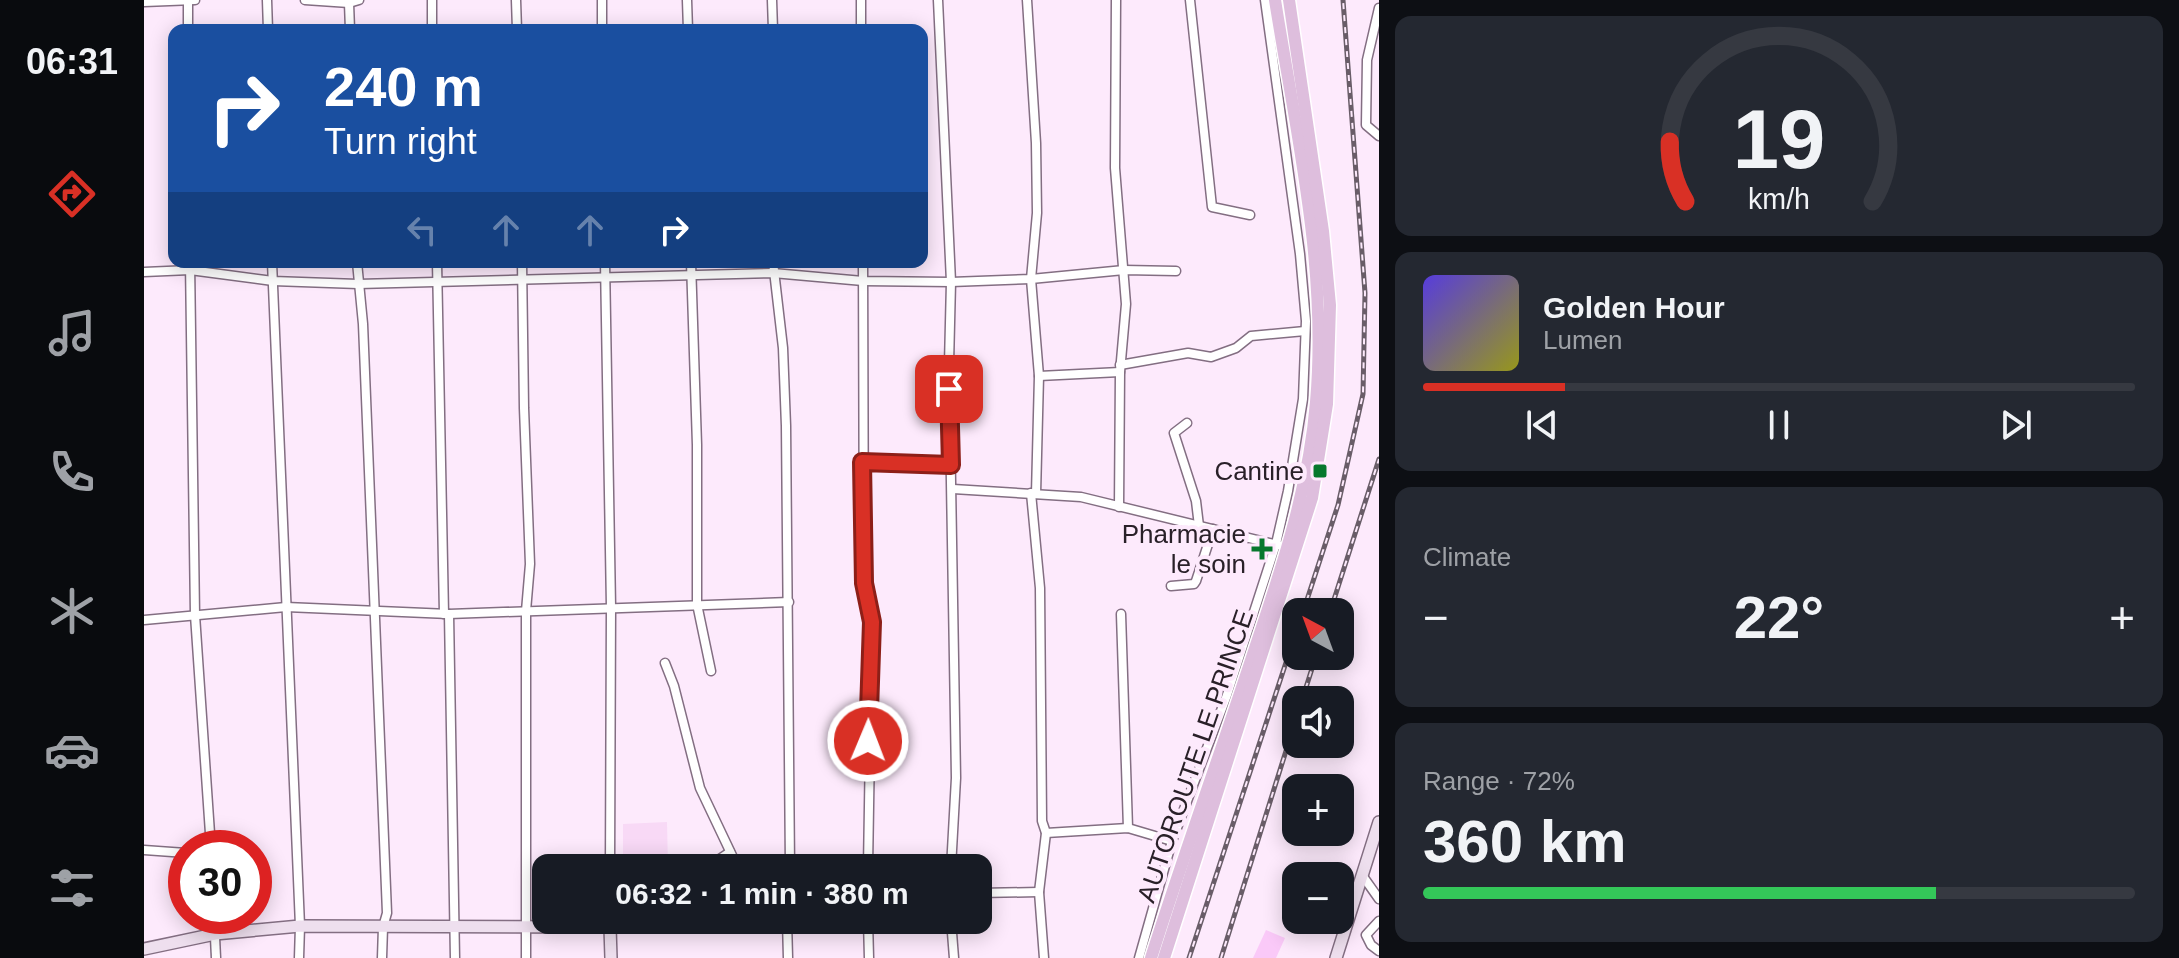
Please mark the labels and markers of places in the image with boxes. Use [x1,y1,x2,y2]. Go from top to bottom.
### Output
pin [915,355,983,423]
place label: Cantine [1214,456,1304,486]
marker: Cantine [1311,462,1329,480]
place label: Pharmacie le soin [1122,519,1246,579]
marker: Pharmacie le soin [1253,540,1271,558]

